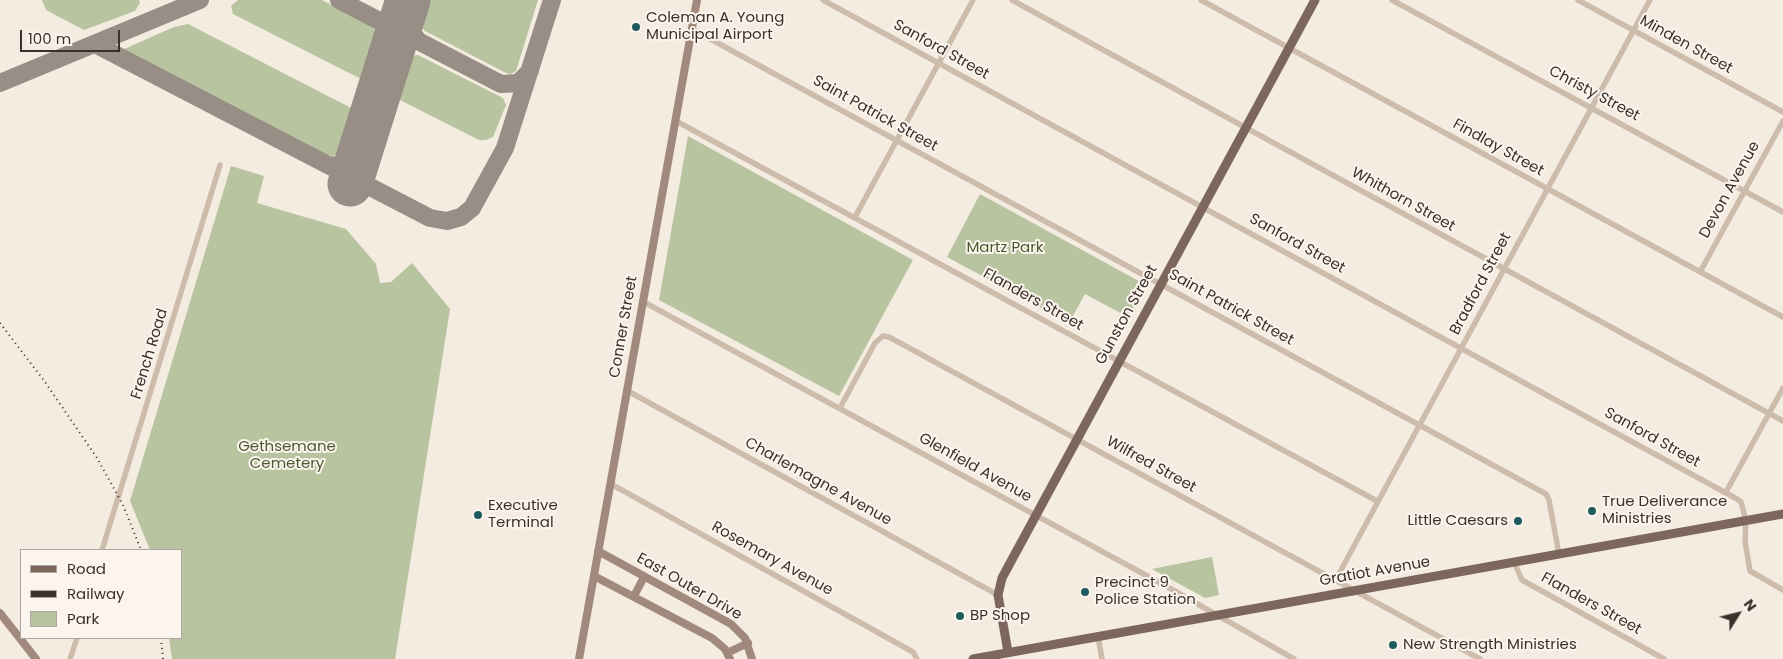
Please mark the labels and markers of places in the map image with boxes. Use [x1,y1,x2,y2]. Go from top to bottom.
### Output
place label: Coleman A. Young Municipal Airport [646,9,784,44]
marker: Coleman A. Young Municipal Airport [630,21,642,33]
place label: True Deliverance Ministries [1602,493,1727,528]
place label: Executive Terminal [488,497,558,532]
marker: True Deliverance Ministries [1586,505,1598,517]
marker: Executive Terminal [472,509,484,521]
place label: Little Caesars [1408,512,1508,530]
marker: Little Caesars [1512,515,1524,527]
place label: Precinct 9 Police Station [1095,574,1196,609]
marker: Precinct 9 Police Station [1079,586,1091,598]
place label: BP Shop [970,607,1030,625]
marker: BP Shop [954,610,966,622]
place label: New Strength Ministries [1403,636,1577,654]
marker: New Strength Ministries [1387,639,1399,651]

